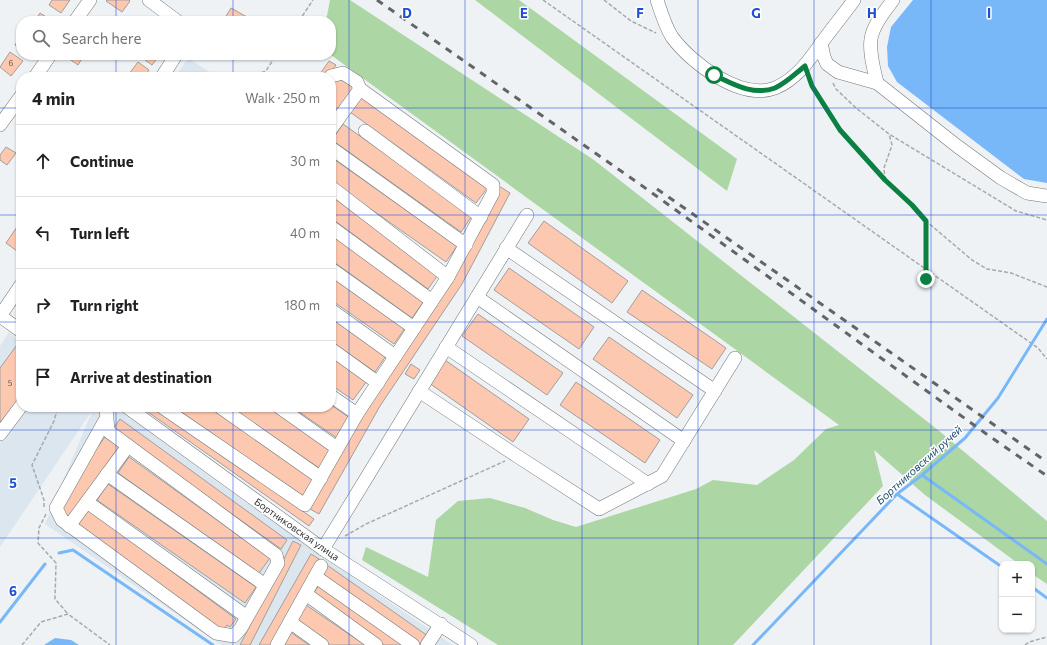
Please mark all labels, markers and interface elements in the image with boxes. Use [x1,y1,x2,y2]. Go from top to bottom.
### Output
text: D [402,5,412,21]
text: E [520,5,528,21]
text: F [636,5,644,21]
text: G [751,5,761,21]
text: H [867,5,877,21]
text: I [987,5,991,21]
search box [16,16,336,60]
icon: search [30,27,52,49]
text: Search here [62,29,141,47]
house number: 6 [9,58,14,68]
route start [705,66,723,84]
text: 4 min [32,88,75,109]
text: Walk · 250 m [245,90,320,106]
icon: ahead [32,150,54,172]
text: Continue [70,152,134,170]
text: 30 m [290,153,320,169]
icon: left [32,222,54,244]
text: Turn left [70,224,129,242]
text: 40 m [290,225,320,241]
route end [917,270,935,288]
icon: right [32,294,54,316]
text: Turn right [70,296,139,314]
text: 180 m [284,297,320,313]
icon: arrive [32,366,54,388]
text: Arrive at destination [70,368,212,386]
house number: 5 [8,378,13,388]
water label: Бортниковский ручей [873,422,965,507]
text: 5 [9,475,17,491]
street label: Бортниковская улица [252,495,342,563]
map controls [999,561,1035,633]
button: + [999,561,1035,597]
text: 6 [9,583,17,599]
button: − [999,597,1035,633]

